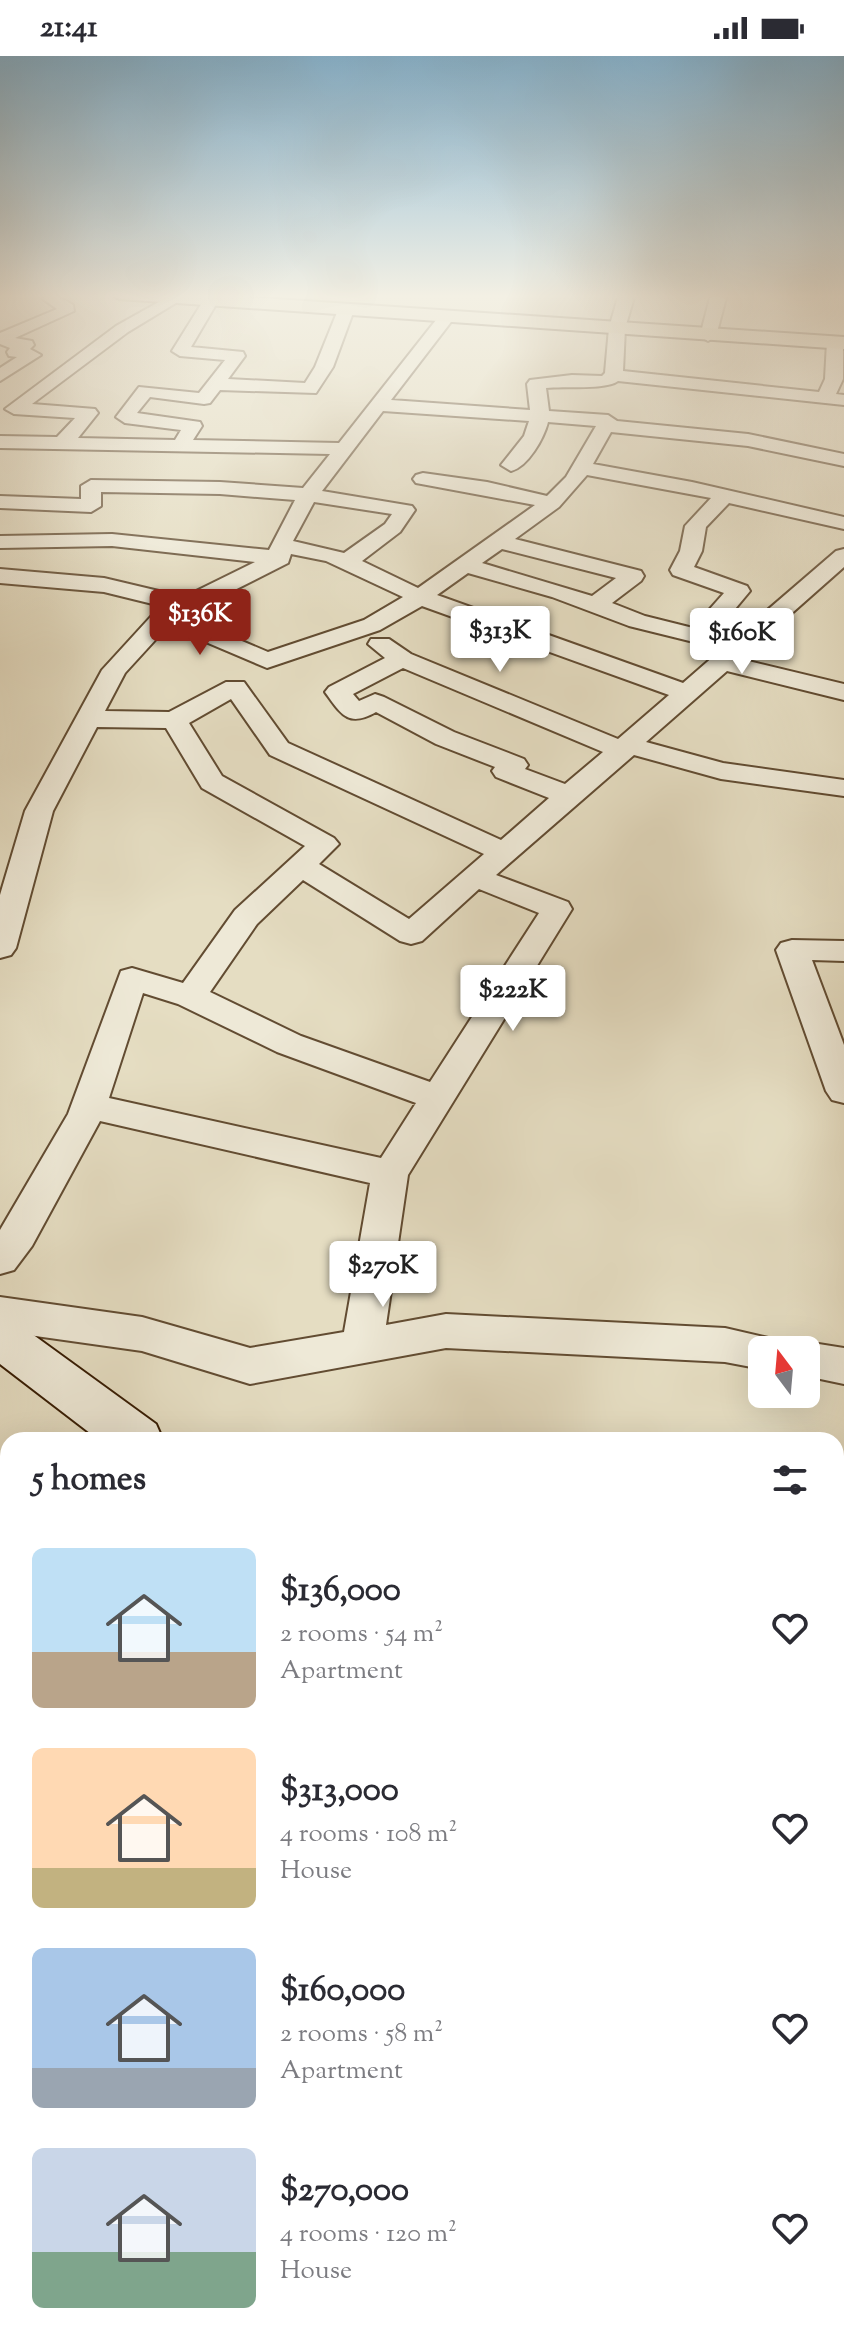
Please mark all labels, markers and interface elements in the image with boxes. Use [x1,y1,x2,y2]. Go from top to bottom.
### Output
text: 21:41 [40,7,97,50]
pin: $136K [144,589,256,657]
text: $136K [168,596,232,633]
pin: $313K [444,606,556,674]
pin: $160K [686,608,798,676]
text: $313K [469,613,531,650]
text: $160K [708,615,776,652]
pin: $222K [457,965,569,1033]
text: $222K [478,972,548,1009]
pin: $270K [327,1241,439,1309]
text: $270K [347,1248,419,1285]
north arrow [748,1336,820,1408]
map controls [748,1336,820,1408]
text: 5 homes [32,1456,146,1505]
icon: filters [768,1458,812,1502]
text: $136,000 [280,1567,401,1616]
icon: home [96,1580,192,1676]
icon: heart [768,1606,812,1650]
text: 2 rooms · 54 m² [280,1616,443,1653]
text: Apartment [280,1653,403,1690]
text: $313,000 [280,1767,399,1816]
icon: home [96,1780,192,1876]
icon: heart [768,1806,812,1850]
text: 4 rooms · 108 m² [280,1816,457,1853]
text: House [280,1853,352,1890]
text: $160,000 [280,1967,405,2016]
icon: home [96,1980,192,2076]
icon: heart [768,2006,812,2050]
text: 2 rooms · 58 m² [280,2016,443,2053]
text: Apartment [280,2053,403,2090]
text: $270,000 [280,2167,409,2216]
icon: home [96,2180,192,2276]
icon: heart [768,2206,812,2250]
text: 4 rooms · 120 m² [280,2216,457,2253]
text: House [280,2253,352,2290]

